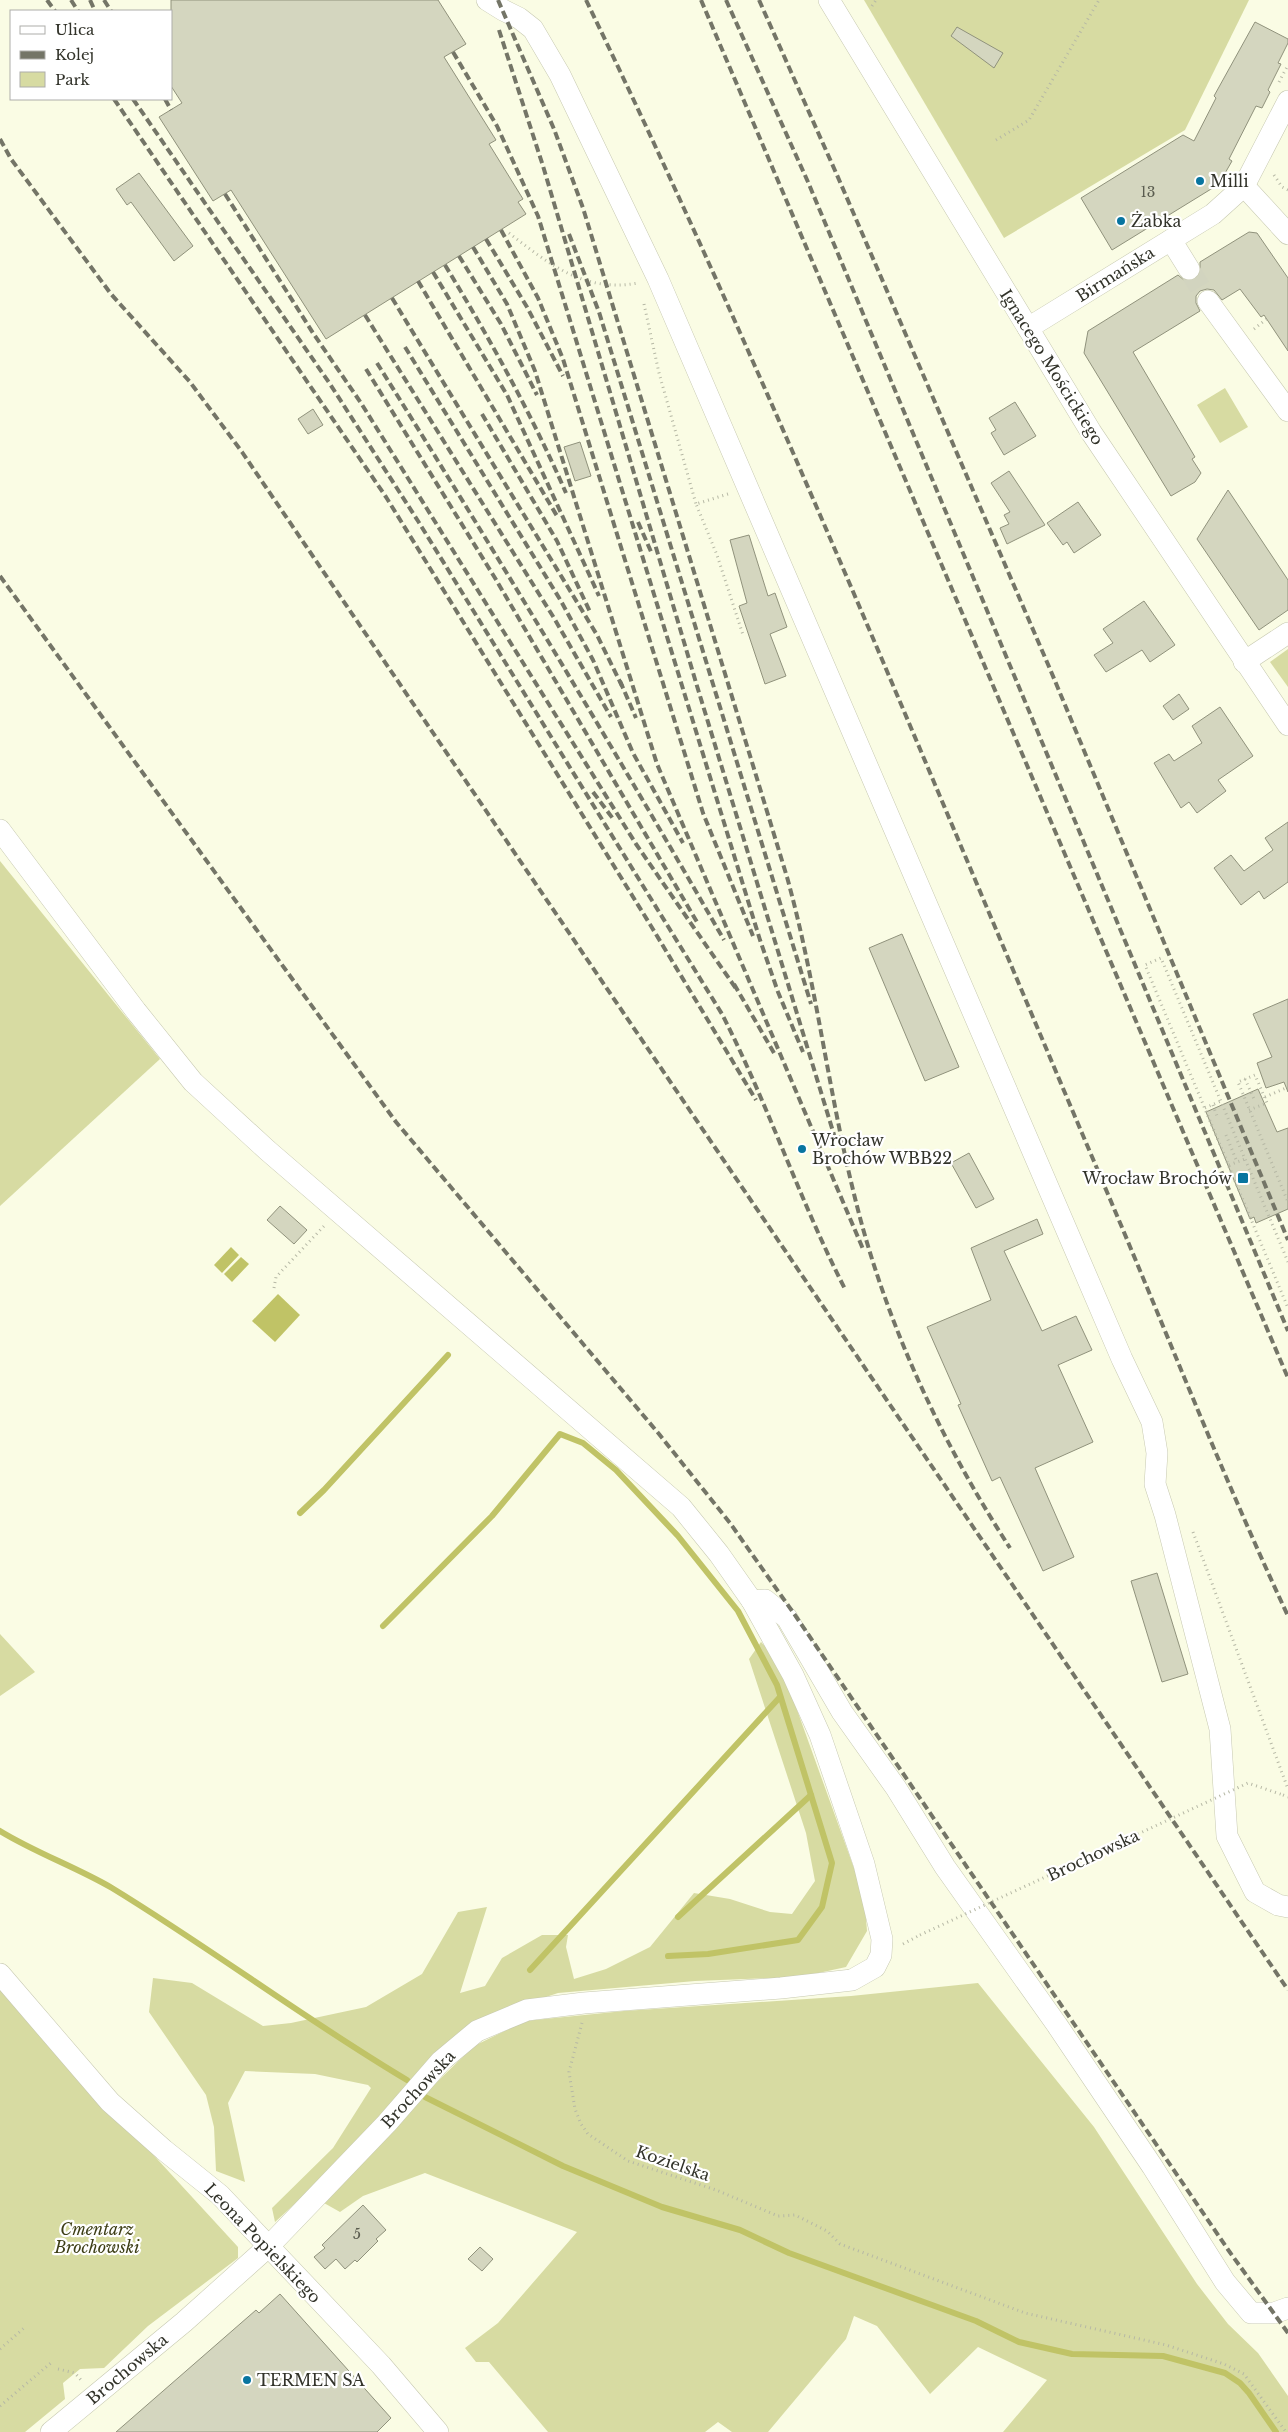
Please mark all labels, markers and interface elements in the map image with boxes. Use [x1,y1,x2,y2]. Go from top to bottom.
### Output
legend [10,10,172,100]
text: Ulica [55,20,95,39]
text: Kolej [55,45,94,64]
text: Park [55,70,91,89]
place label: Milli [1210,171,1249,191]
marker: Milli [1194,175,1206,187]
house number: 13 [1141,183,1155,201]
place label: Żabka [1131,211,1182,231]
marker: Żabka [1115,215,1127,227]
street label: Birmańska [1072,242,1158,306]
street label: Ignacego Mościckiego [996,285,1108,449]
place label: Wrocław Brochów WBB22 [811,1130,952,1168]
marker: Wrocław Brochów WBB22 [796,1143,808,1155]
place label: Wrocław Brochów [1081,1168,1232,1188]
marker: Wrocław Brochów [1236,1171,1250,1185]
street label: Brochowska [1044,1825,1142,1885]
street label: Brochowska [377,2046,459,2132]
street label: Kozielska [633,2141,713,2185]
street label: Leona Popielskiego [201,2179,325,2307]
park label: Cmentarz Brochowski [54,2219,140,2257]
house number: 5 [353,2225,361,2243]
street label: Brochowska [82,2329,172,2409]
place label: TERMEN SA [257,2370,365,2390]
marker: TERMEN SA [241,2374,253,2386]

